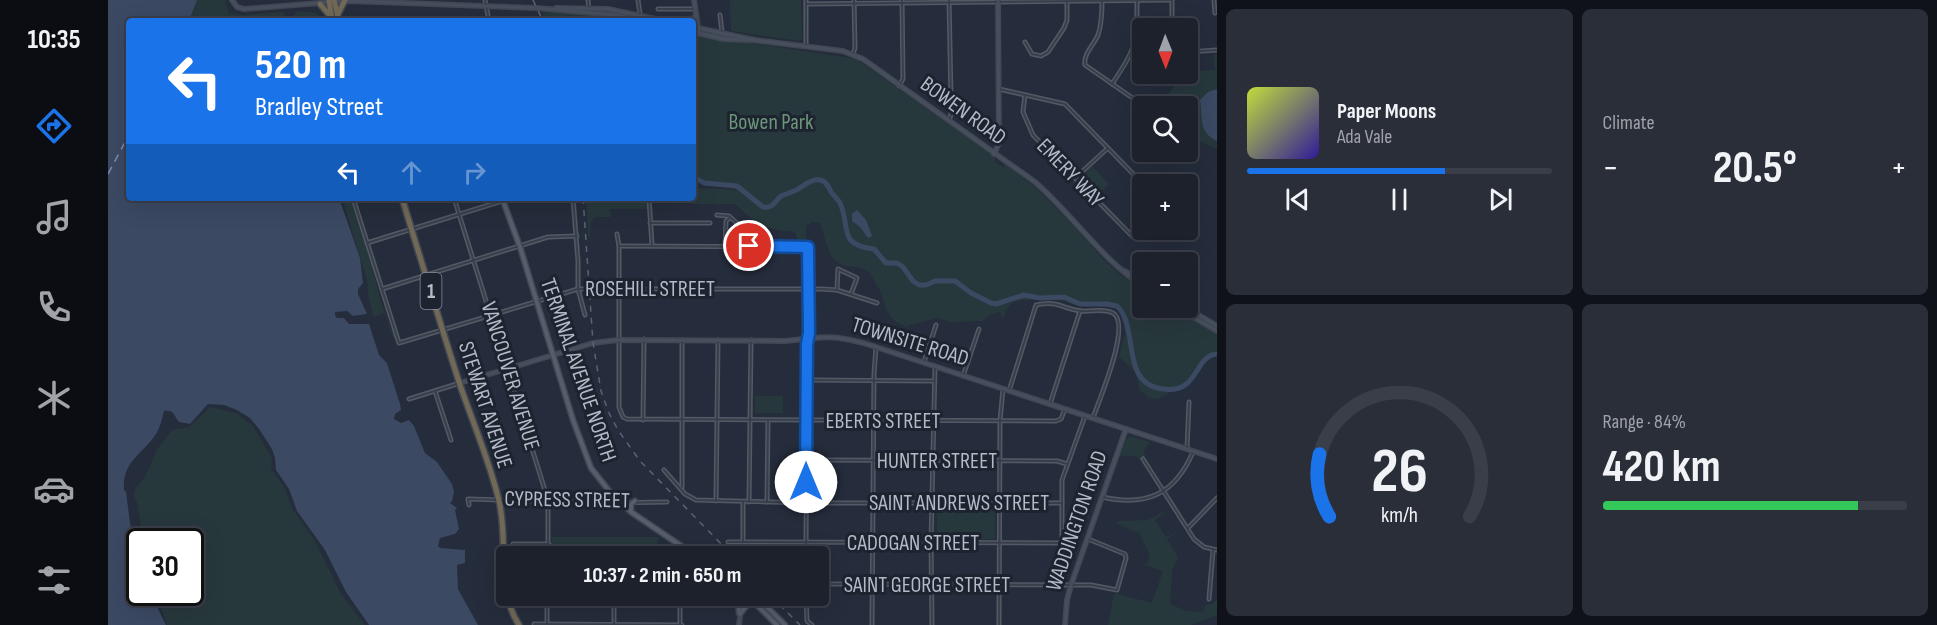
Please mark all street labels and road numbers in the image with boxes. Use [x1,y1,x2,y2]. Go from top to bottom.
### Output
street label: BOWEN ROAD [915,71,1011,151]
street label: EMERY WAY [1031,133,1109,213]
road number: 1 [420,273,442,309]
street label: TERMINAL AVENUE NORTH [534,275,622,465]
street label: ROSEHILL STREET [585,276,715,303]
street label: VANCOUVER AVENUE [475,299,545,453]
street label: TOWNSITE ROAD [848,311,972,373]
street label: STEWART AVENUE [452,338,518,472]
street label: EBERTS STREET [826,408,941,435]
street label: WADDINGTON ROAD [1040,447,1114,595]
street label: HUNTER STREET [877,448,997,475]
street label: CYPRESS STREET [504,485,630,515]
street label: SAINT ANDREWS STREET [869,490,1049,517]
street label: CADOGAN STREET [847,530,979,557]
street label: SAINT GEORGE STREET [844,572,1010,599]

